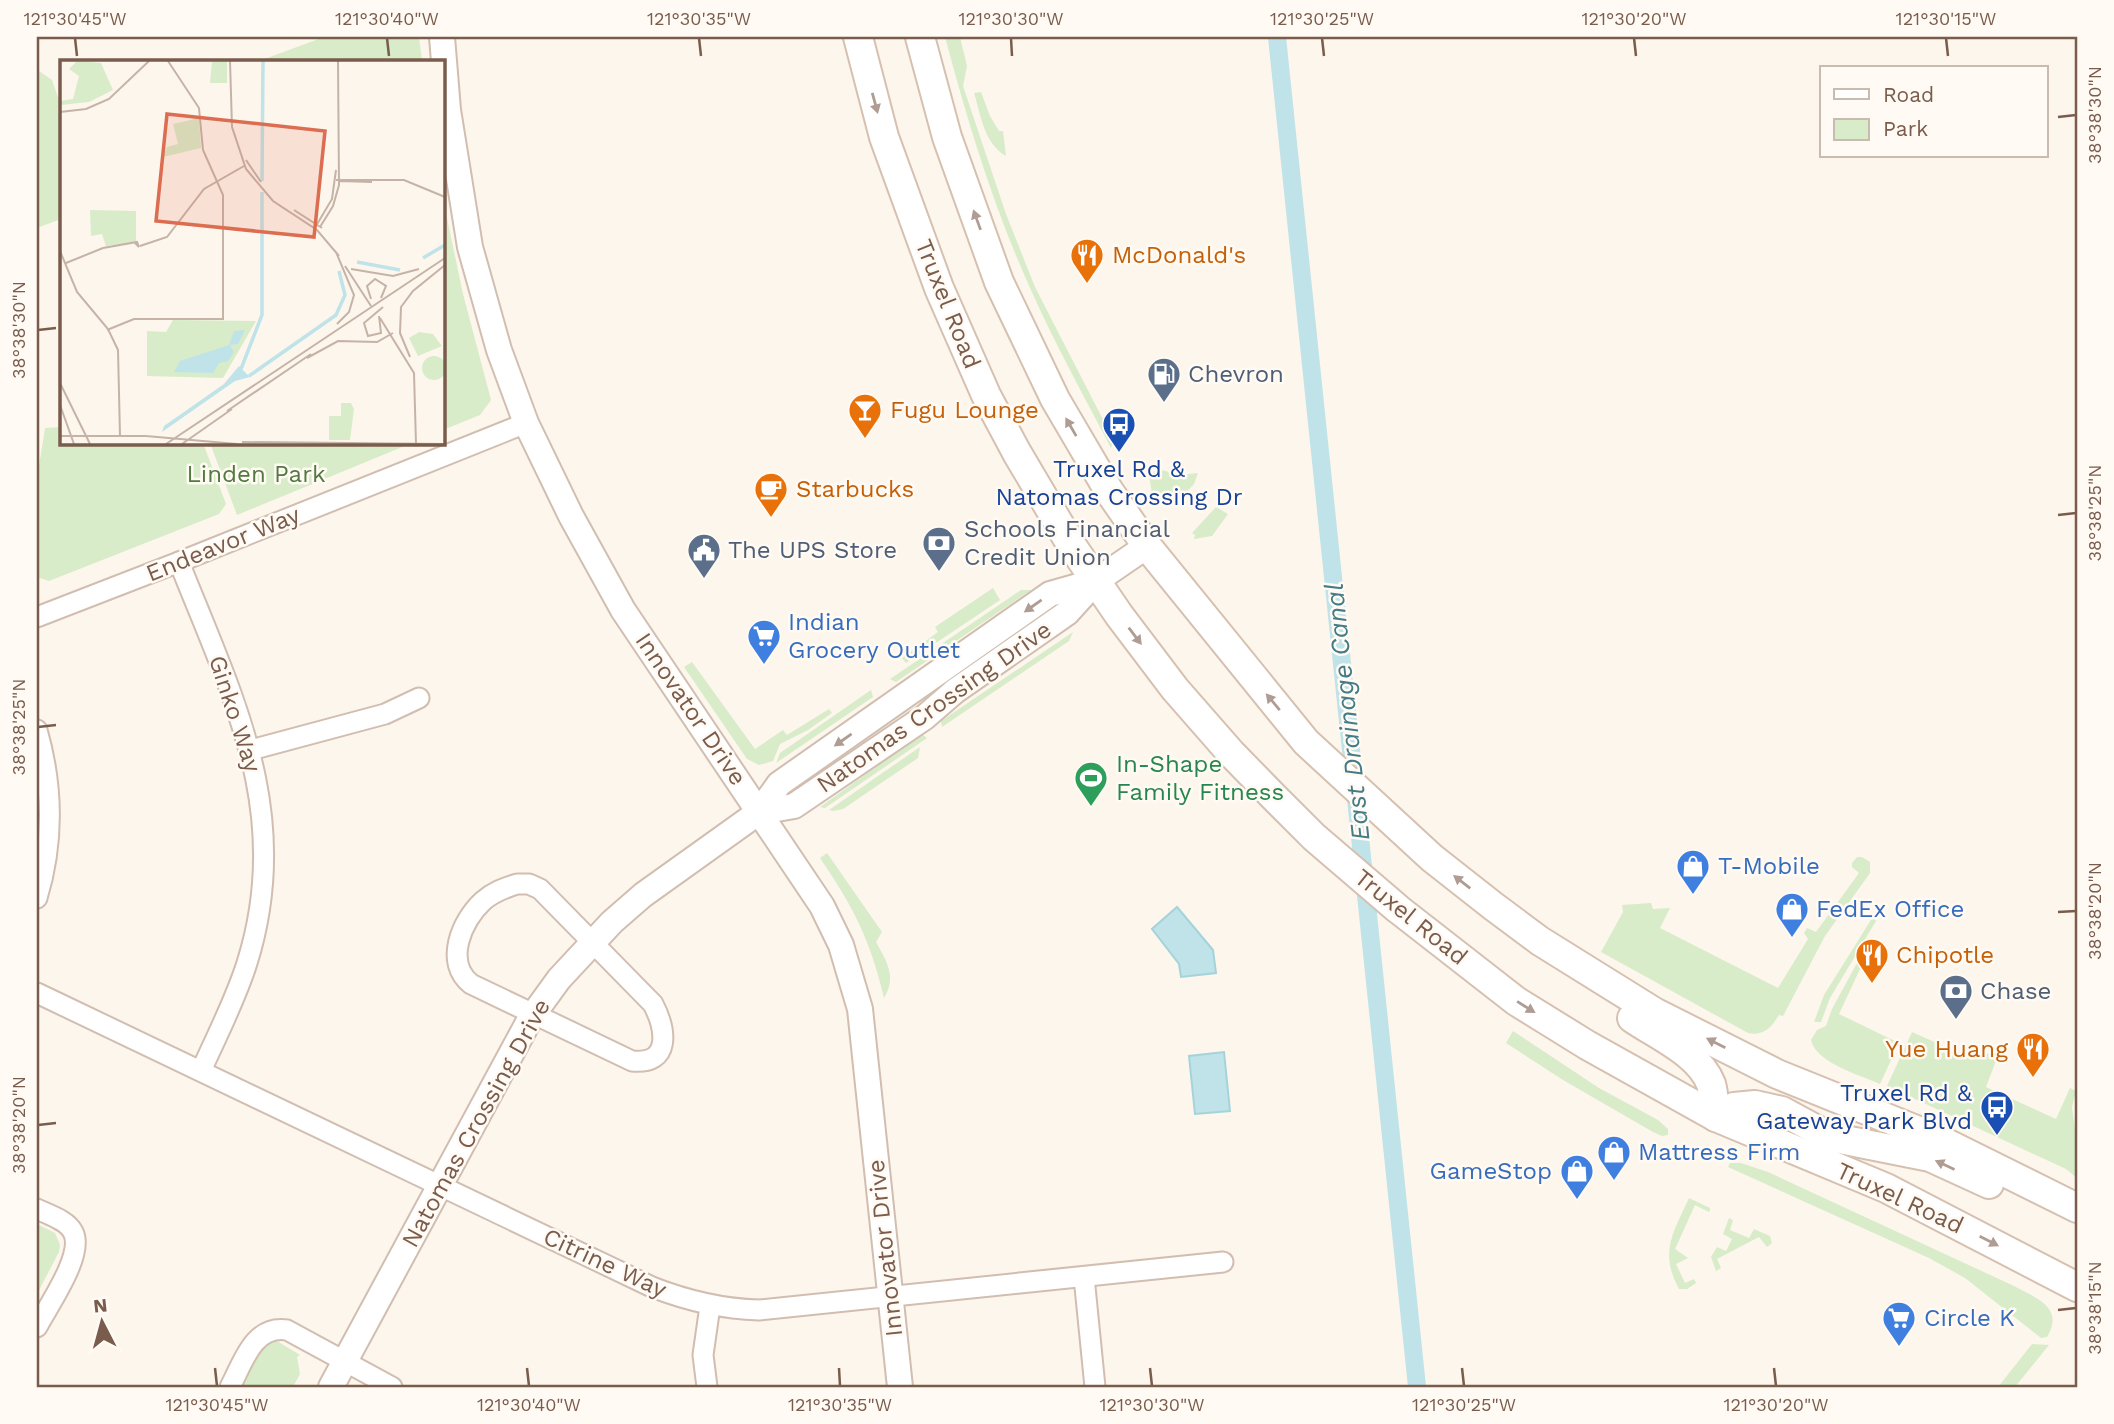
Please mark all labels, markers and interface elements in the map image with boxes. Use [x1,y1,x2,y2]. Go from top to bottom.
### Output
text: 121°30'45"W [23,8,127,29]
text: 121°30'40"W [335,8,439,29]
text: 121°30'35"W [647,8,751,29]
text: 121°30'30"W [959,8,1063,29]
text: 121°30'25"W [1270,8,1374,29]
text: 121°30'20"W [1582,8,1686,29]
text: 121°30'15"W [1896,8,1996,29]
inset map [60,60,444,444]
legend [1820,66,2048,158]
text: 38°38'30"N [2084,66,2105,164]
text: Road [1883,82,1934,107]
one-way arrow [870,92,881,114]
text: Park [1883,116,1928,141]
one-way arrow [971,209,982,230]
street label: Truxel Road [909,235,987,373]
restaurant icon: McDonald's [1068,236,1106,285]
place label: McDonald's [1112,241,1246,269]
text: 38°38'30"N [8,281,29,379]
fuel station icon: Chevron [1145,355,1183,404]
place label: Chevron [1188,360,1284,388]
bar icon: Fugu Lounge [846,391,884,440]
place label: Fugu Lounge [890,396,1039,424]
bus stop icon: Truxel Rd & Natomas Crossing Dr [1100,405,1138,454]
one-way arrow [1065,417,1077,436]
place label: Truxel Rd & Natomas Crossing Dr [995,455,1243,511]
park label: Linden Park [186,460,326,488]
text: 38°38'25"N [2084,464,2105,562]
cafe icon: Starbucks [752,470,790,519]
place label: Starbucks [796,475,914,503]
street label: Endeavor Way [142,500,305,588]
place label: Schools Financial Credit Union [964,515,1170,571]
bank icon: Schools Financial Credit Union [920,524,958,573]
public building icon: The UPS Store [685,531,723,580]
place label: The UPS Store [728,536,897,564]
water label: East Drainage Canal [1319,582,1375,842]
one-way arrow [1024,599,1042,613]
place label: Indian Grocery Outlet [788,608,960,664]
street label: Natomas Crossing Drive [811,615,1057,799]
supermarket icon: Indian Grocery Outlet [745,617,783,666]
street label: Innovator Drive [630,627,752,791]
one-way arrow [1128,627,1143,645]
street label: Ginko Way [203,652,267,777]
text: 38°38'25"N [8,678,29,776]
one-way arrow [1266,694,1281,711]
one-way arrow [834,733,852,747]
place label: In-Shape Family Fitness [1116,750,1284,806]
sports icon: In-Shape Family Fitness [1072,759,1110,808]
shop icon: T-Mobile [1674,847,1712,896]
place label: T-Mobile [1718,852,1820,880]
text: 38°38'20"N [2084,862,2105,960]
street label: Truxel Road [1349,863,1473,971]
one-way arrow [1453,875,1471,890]
shop icon: FedEx Office [1773,890,1811,939]
place label: FedEx Office [1816,895,1964,923]
restaurant icon: Chipotle [1853,936,1891,985]
place label: Chipotle [1896,941,1994,969]
bank icon: Chase [1937,972,1975,1021]
place label: Chase [1980,977,2051,1005]
street label: Natomas Crossing Drive [396,994,556,1252]
one-way arrow [1517,1001,1536,1014]
restaurant icon: Yue Huang [2014,1030,2052,1079]
place label: Yue Huang [1885,1035,2008,1063]
one-way arrow [1706,1038,1726,1049]
text: 38°38'20"N [8,1076,29,1174]
place label: Truxel Rd & Gateway Park Blvd [1756,1079,1973,1135]
bus stop icon: Truxel Rd & Gateway Park Blvd [1978,1088,2016,1137]
shop icon: Mattress Firm [1595,1133,1633,1182]
place label: Mattress Firm [1638,1138,1800,1166]
shop icon: GameStop [1558,1152,1596,1201]
street label: Truxel Road [1832,1156,1968,1240]
place label: GameStop [1430,1157,1552,1185]
street label: Innovator Drive [862,1158,908,1338]
one-way arrow [1935,1159,1955,1170]
street label: Citrine Way [539,1222,672,1304]
one-way arrow [1979,1236,1999,1247]
text: 38°38'15"N [2084,1261,2105,1355]
north arrow [66,1288,136,1358]
text: N [92,1293,108,1318]
supermarket icon: Circle K [1880,1299,1918,1348]
place label: Circle K [1924,1304,2015,1332]
text: 121°30'45"W [165,1394,269,1415]
text: 121°30'40"W [477,1394,581,1415]
text: 121°30'35"W [788,1394,892,1415]
text: 121°30'30"W [1100,1394,1204,1415]
text: 121°30'25"W [1412,1394,1516,1415]
text: 121°30'20"W [1724,1394,1828,1415]

